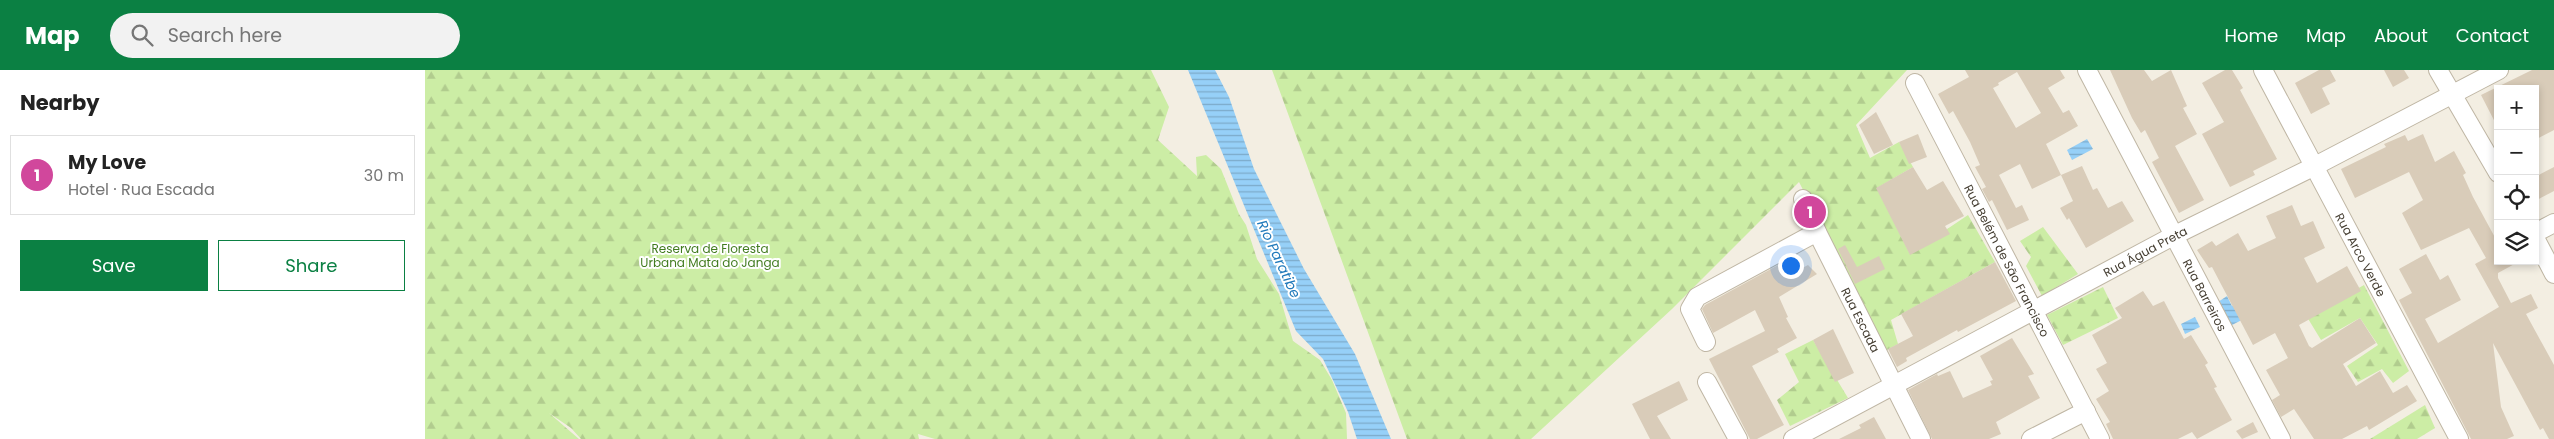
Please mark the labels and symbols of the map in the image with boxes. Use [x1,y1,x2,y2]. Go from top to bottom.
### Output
street label: Rua Belém de São Francisco [1961,181,2054,340]
pin: 1 [1794,193,1826,231]
street label: Rua Arco Verde [2332,210,2390,300]
water label: Rio Paratibe [1252,217,1306,302]
street label: Rua Água Preta [2100,222,2190,280]
park label: Reserva de Floresta Urbana Mata do Janga [640,240,780,271]
your location [1778,253,1804,279]
street label: Rua Barreiros [2179,256,2231,334]
street label: Rua Escada [1838,284,1884,355]

